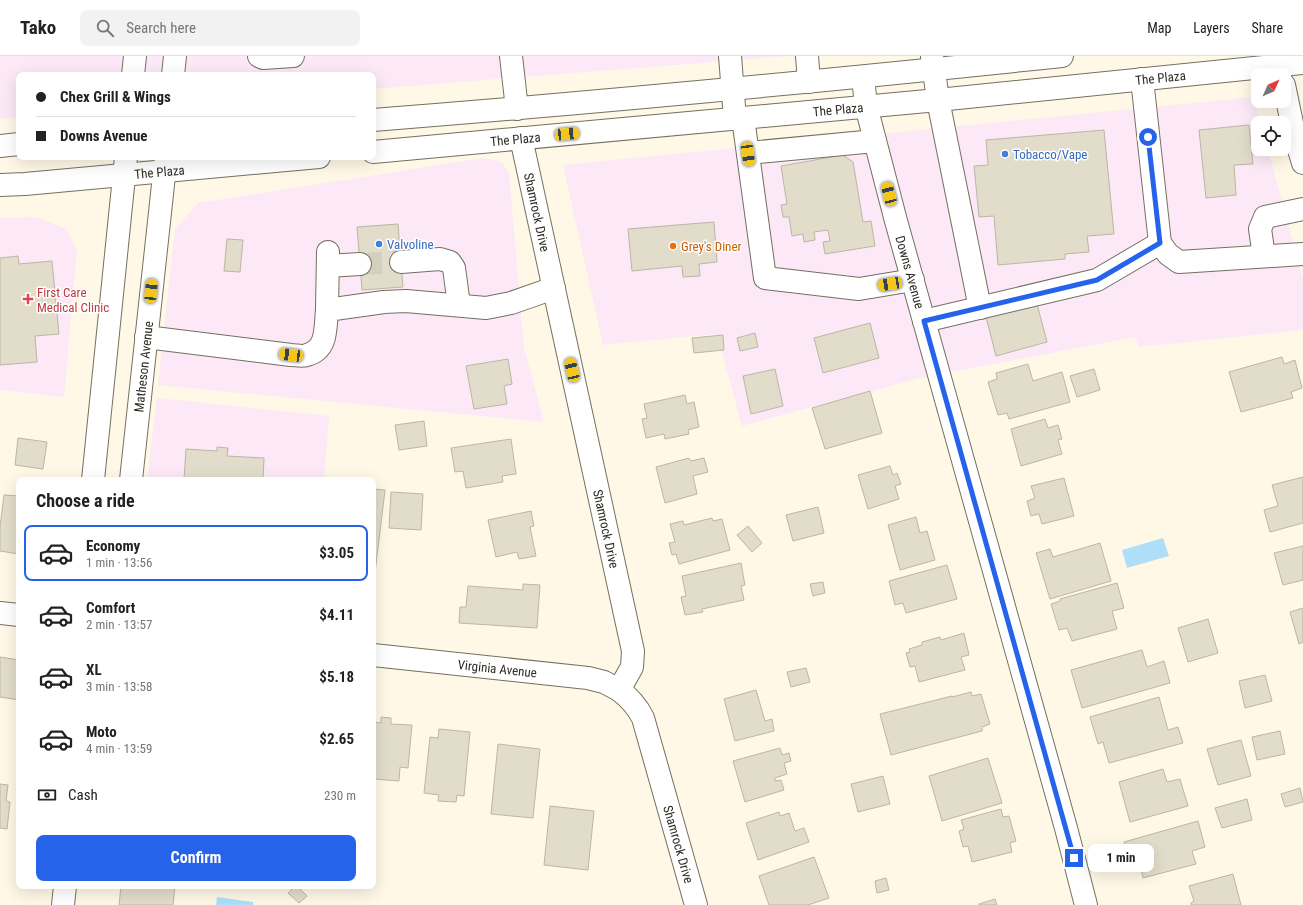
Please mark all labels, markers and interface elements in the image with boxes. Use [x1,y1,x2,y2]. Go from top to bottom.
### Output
search box [80,10,360,46]
text: Tako [20,16,56,39]
icon: search [94,17,116,39]
text: Search here [126,19,196,37]
text: Map [1147,20,1171,36]
text: Layers [1193,20,1230,36]
text: Share [1252,20,1283,36]
street label: The Plaza [1135,68,1186,88]
north arrow [1251,68,1291,108]
map controls [1251,68,1291,156]
text: Chex Grill & Wings [60,88,171,106]
street label: The Plaza [812,100,864,119]
button: locate [1251,116,1291,156]
text: Downs Avenue [60,127,147,145]
car [555,127,579,141]
route start [1139,128,1157,146]
street label: The Plaza [490,130,541,149]
car [740,141,756,167]
place label: Tobacco/Vape [1013,147,1087,162]
marker: Tobacco/Vape [1000,149,1010,159]
street label: The Plaza [134,162,185,182]
street label: Shamrock Drive [521,172,553,253]
car [880,181,898,207]
street label: Downs Avenue [892,234,927,310]
place label: Valvoline [387,237,434,252]
marker: Valvoline [374,239,384,249]
place label: Grey's Diner [681,239,742,254]
marker: Grey's Diner [668,241,678,251]
car [877,276,903,292]
car [144,278,158,304]
place label: First Care Medical Clinic [37,285,109,315]
marker: First Care Medical Clinic [22,293,34,305]
street label: Matheson Avenue [131,320,156,413]
car [278,348,304,362]
car [563,357,581,383]
street label: Shamrock Drive [590,488,622,570]
text: Choose a ride [36,490,135,511]
icon: car [38,535,74,571]
text: Economy [86,537,140,555]
text: $3.05 [319,544,354,562]
text: 1 min · 13:56 [86,555,152,570]
icon: car [38,597,74,633]
text: Comfort [86,599,135,617]
text: $4.11 [319,606,354,624]
text: 2 min · 13:57 [86,617,152,632]
street label: Virginia Avenue [457,657,538,680]
icon: car [38,659,74,695]
text: XL [86,661,102,679]
text: $5.18 [319,668,354,686]
text: 3 min · 13:58 [86,679,152,694]
icon: car [38,721,74,757]
text: Moto [86,723,117,741]
text: $2.65 [319,730,354,748]
text: 4 min · 13:59 [86,741,152,756]
icon: cash [36,784,58,806]
text: Cash [68,786,98,804]
text: 230 m [324,788,356,803]
street label: Shamrock Drive [660,804,696,885]
button: Confirm [36,835,356,881]
callout: 1 min [1088,844,1154,872]
route end [1065,849,1083,867]
text: 1 min [1107,850,1135,865]

